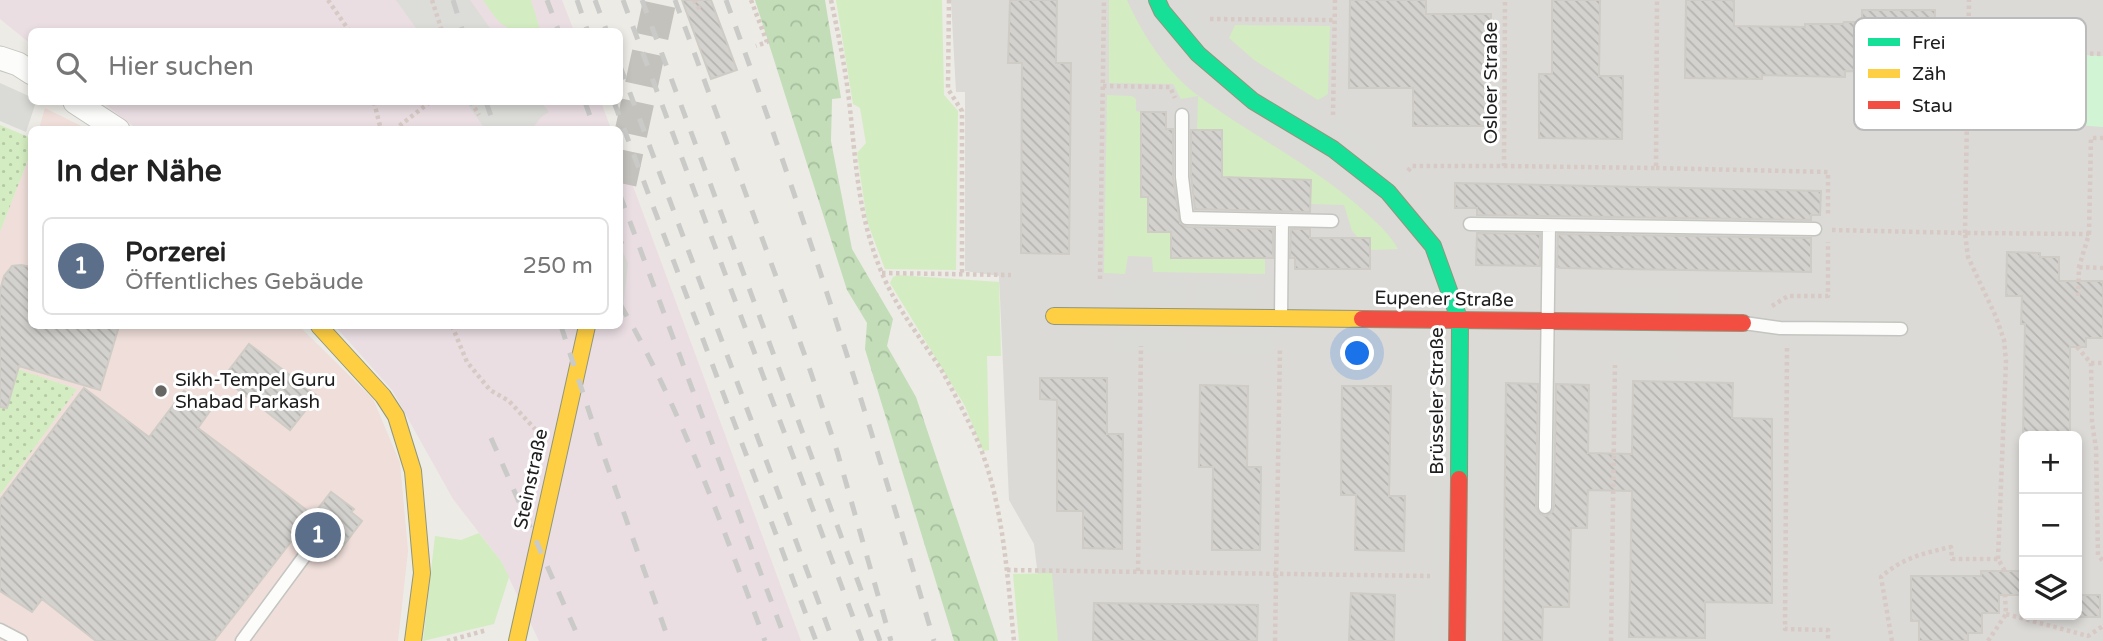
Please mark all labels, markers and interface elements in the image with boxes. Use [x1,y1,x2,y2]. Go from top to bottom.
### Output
legend [1854,18,2086,130]
street label: Osloer Straße [1480,22,1502,144]
search box [28,28,623,105]
text: Frei [1912,32,1946,54]
icon: search [52,48,90,86]
text: Hier suchen [108,51,254,82]
text: Zäh [1912,63,1946,85]
text: Stau [1912,95,1953,117]
text: In der Nähe [56,153,222,190]
text: Porzerei [125,237,226,268]
text: 1 [74,252,88,280]
text: 250 m [523,252,593,280]
text: Öffentliches Gebäude [125,268,363,296]
street label: Eupener Straße [1374,287,1514,311]
street label: Brüsseler Straße [1426,327,1448,475]
your location [1340,336,1374,370]
place label: Sikh-Tempel Guru Shabad Parkash [175,369,336,413]
marker: Sikh-Tempel Guru Shabad Parkash [153,383,169,399]
street label: Steinstraße [510,427,552,531]
map controls [2019,431,2082,620]
button: + [2019,431,2082,494]
button: − [2019,494,2082,557]
pin: 1 [295,509,341,561]
button: layers [2019,557,2082,620]

